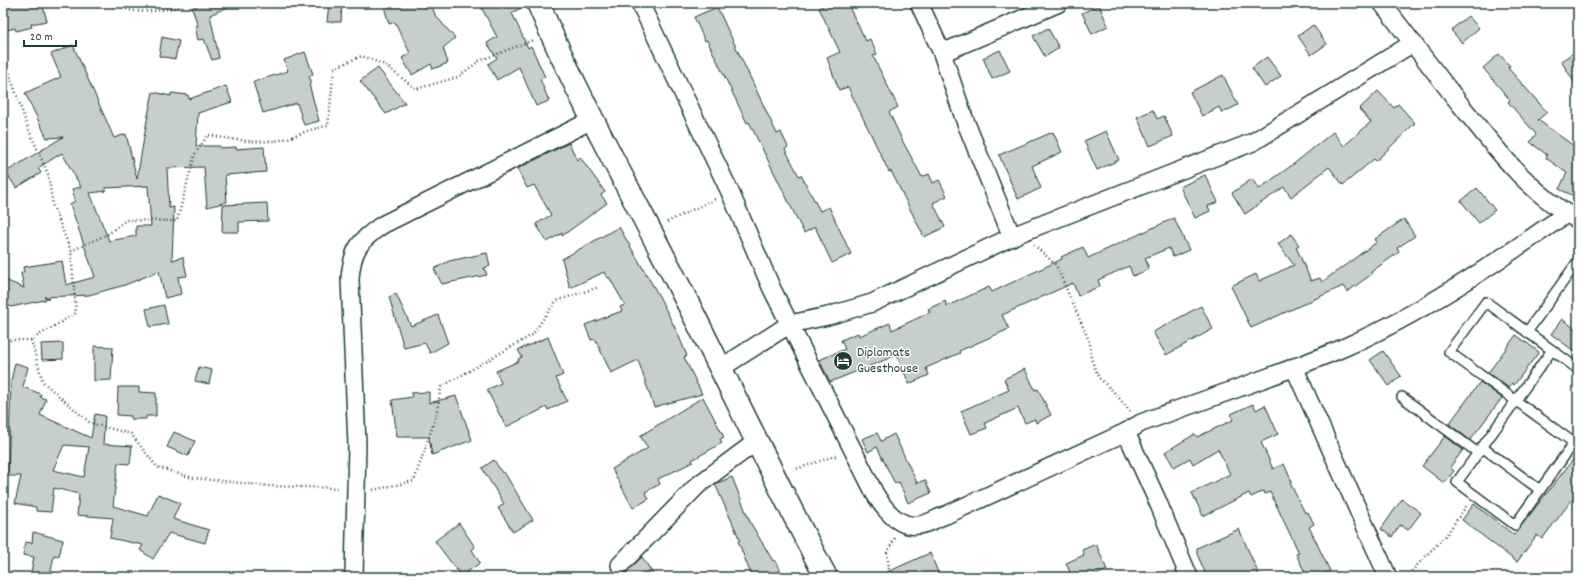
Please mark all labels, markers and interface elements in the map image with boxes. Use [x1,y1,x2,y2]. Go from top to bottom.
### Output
scale bar [24,22,76,48]
text: 20 m [30,29,53,46]
place label: Diplomats Guesthouse [857,343,918,379]
hotel icon: Diplomats Guesthouse [832,350,854,372]

